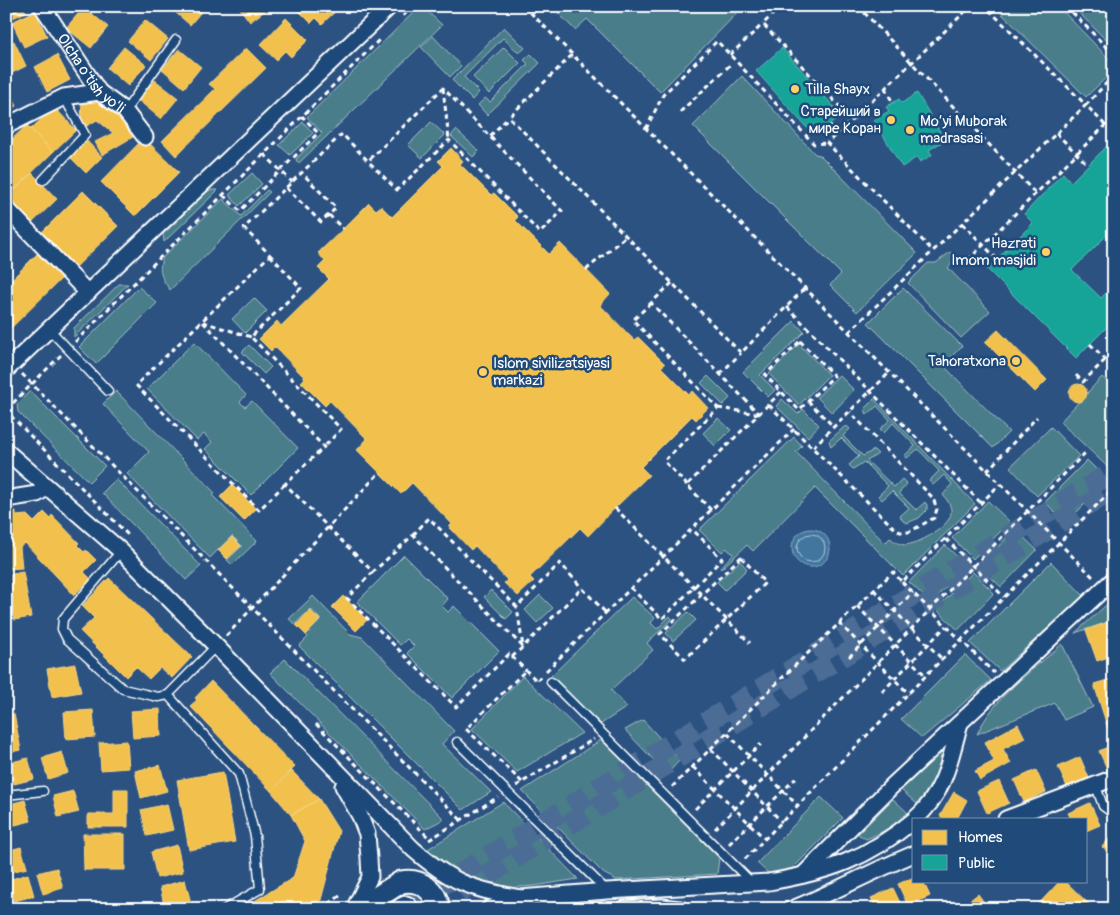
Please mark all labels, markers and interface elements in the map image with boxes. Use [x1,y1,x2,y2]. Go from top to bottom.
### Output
street label: Olcha o'tish yo'li [53,30,129,118]
place label: Tilla Shayx [805,80,870,99]
marker: Tilla Shayx [789,83,801,95]
place label: Старейший в мире Коран [800,102,881,138]
place label: Mo’yi Muborak madrasasi [920,112,1008,148]
marker: Старейший в мире Коран [885,114,897,126]
marker: Mo’yi Muborak madrasasi [904,124,916,136]
place label: Hazrati Imom masjidi [951,234,1036,270]
marker: Hazrati Imom masjidi [1040,246,1052,258]
place label: Tahoratxona [928,352,1006,371]
place label: Islom sivilizatsiyasi markazi [493,354,610,390]
marker: Tahoratxona [1010,355,1022,367]
marker: Islom sivilizatsiyasi markazi [477,366,489,378]
legend [912,818,1088,882]
text: Homes [958,828,1003,847]
text: Public [958,854,995,873]

